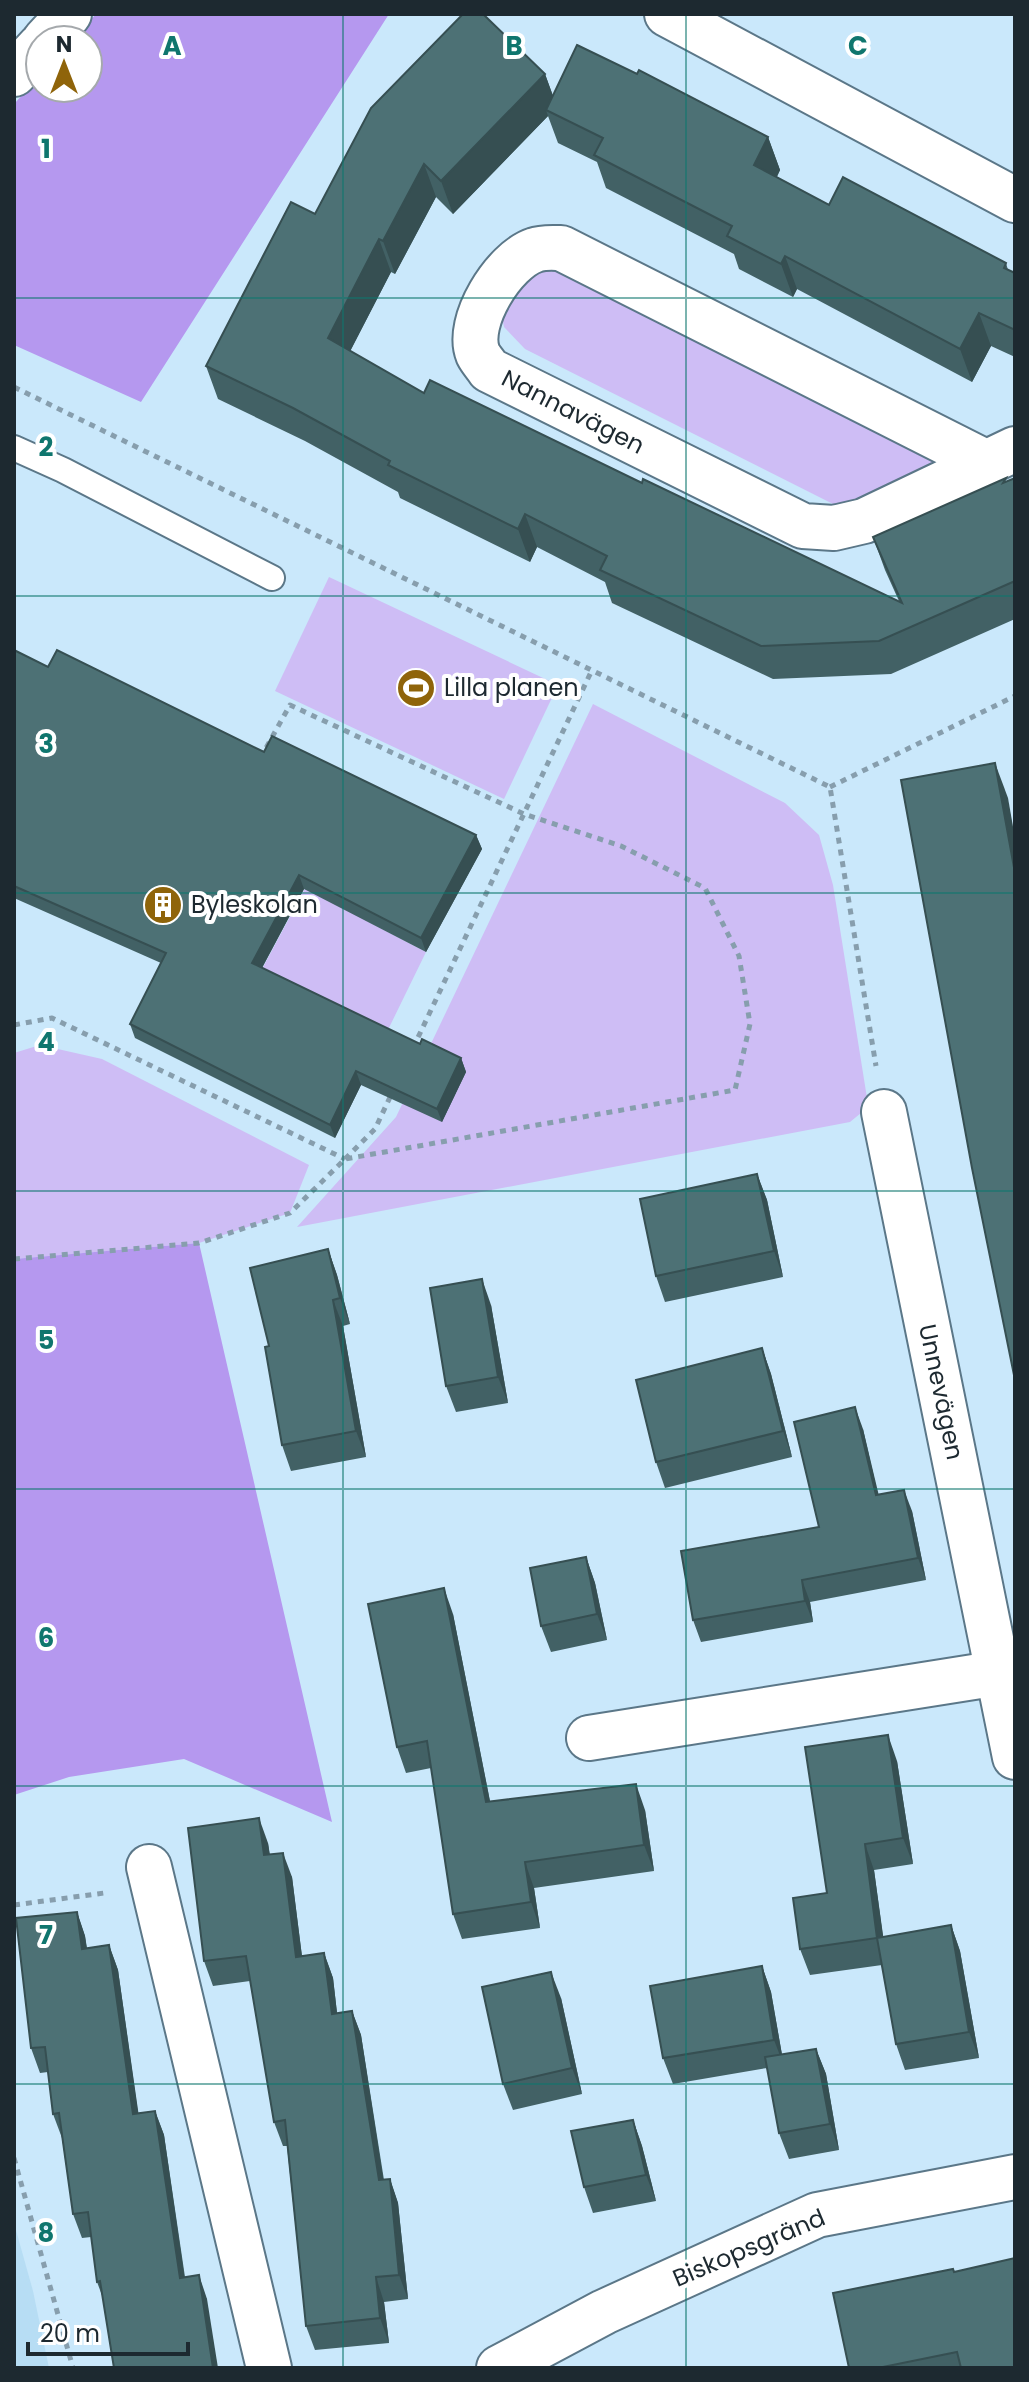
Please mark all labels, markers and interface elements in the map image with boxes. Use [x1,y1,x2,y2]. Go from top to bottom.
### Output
north arrow [24,24,104,104]
text: A [162,28,182,64]
text: B [505,28,523,64]
text: C [848,28,868,64]
text: N [56,29,72,60]
text: 1 [41,131,51,167]
street label: Nannavägen [496,361,650,462]
text: 2 [39,429,54,465]
sports icon: Lilla planen [395,667,437,709]
place label: Lilla planen [444,671,579,704]
text: 3 [38,726,54,762]
building icon: Byleskolan [142,884,184,926]
place label: Byleskolan [191,888,318,921]
text: 4 [37,1024,55,1060]
street label: Unnevägen [911,1321,972,1463]
text: 5 [38,1322,54,1358]
text: 6 [38,1620,54,1656]
text: 7 [39,1917,53,1953]
street label: Biskopsgränd [668,2201,830,2294]
text: 8 [38,2215,54,2251]
scale bar [28,2306,188,2356]
text: 20 m [40,2317,100,2350]

